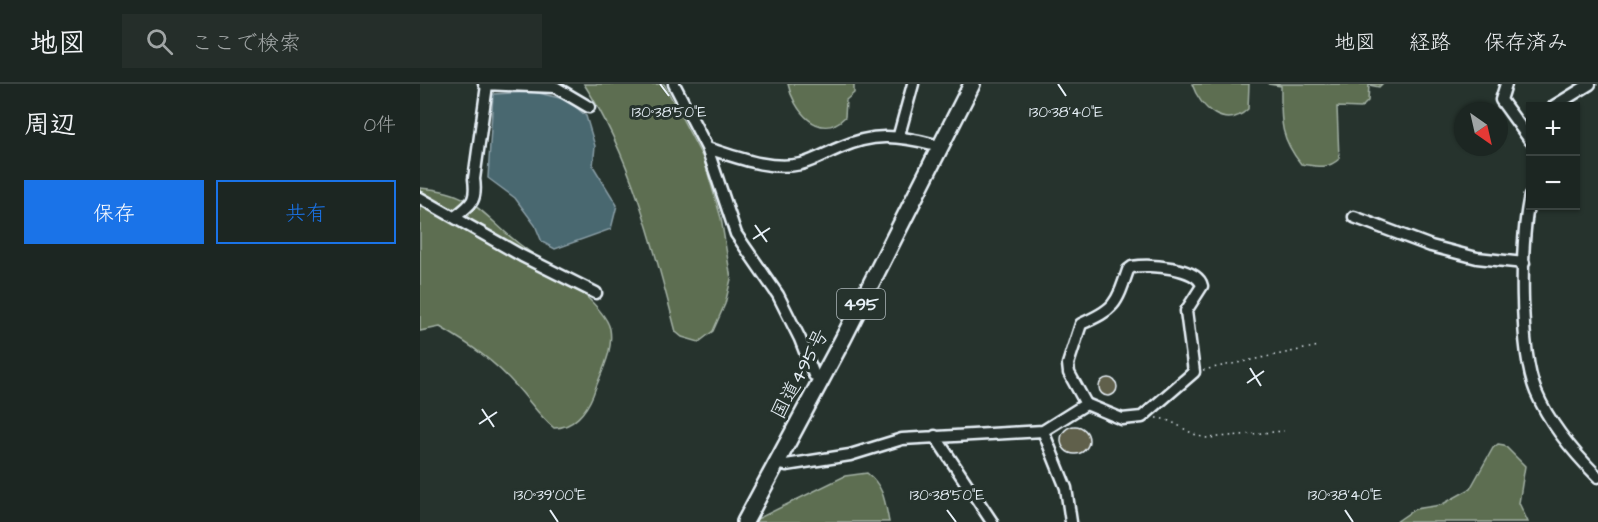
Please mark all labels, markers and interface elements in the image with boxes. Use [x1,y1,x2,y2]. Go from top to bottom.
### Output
search box [122,14,542,68]
text: 地図 [30,24,86,63]
icon: search [143,25,176,58]
text: ここで検索 [191,28,301,59]
text: 地図 [1334,28,1376,57]
text: 経路 [1409,28,1451,57]
text: 保存済み [1484,28,1568,57]
text: 130°38'50"E [632,102,706,123]
text: 130°38'40"E [1029,102,1103,123]
north arrow [1454,102,1508,156]
map controls [1526,102,1580,210]
button: + [1526,102,1580,156]
text: 周辺 [24,107,76,143]
text: 0件 [363,111,396,139]
button: − [1526,156,1580,210]
button: 保存 [24,180,204,244]
button: 共有 [216,180,396,244]
road number: 495 [837,289,885,319]
street label: 国道495号 [764,324,836,424]
text: 130°39'00"E [514,485,586,506]
text: 130°38'50"E [910,485,984,506]
text: 130°38'40"E [1308,485,1382,506]

